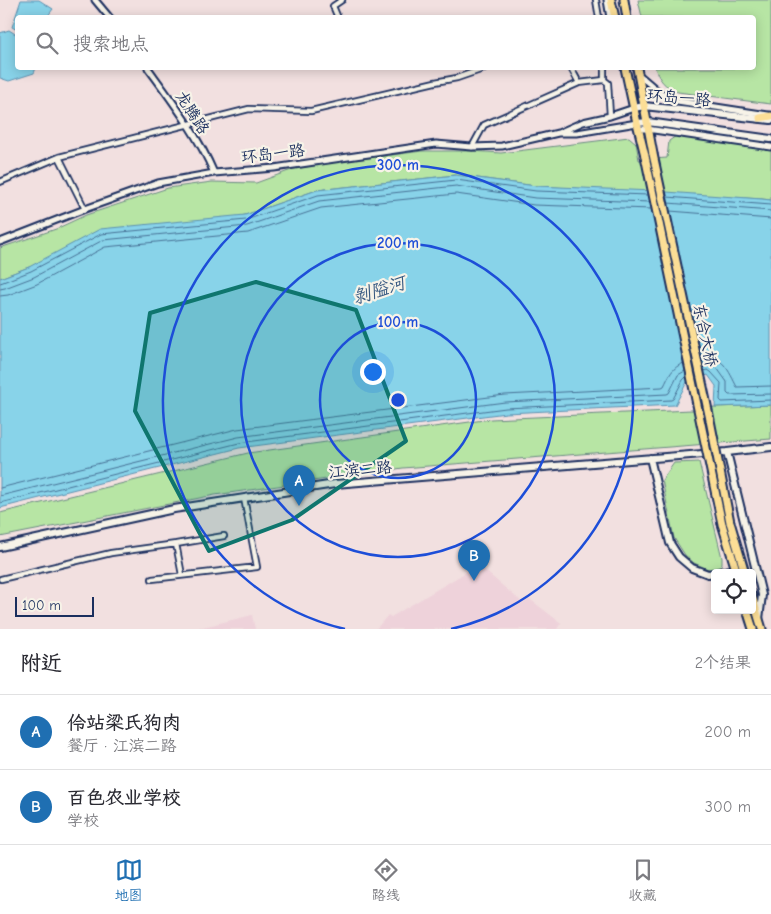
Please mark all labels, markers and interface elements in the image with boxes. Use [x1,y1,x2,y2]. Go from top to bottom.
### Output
search box [15,15,756,70]
icon: search [33,29,61,57]
text: 搜索地点 [73,33,149,55]
street label: 环岛一路 [646,86,712,110]
street label: 龙腾路 [172,88,213,138]
street label: 环岛一路 [240,141,306,167]
text: 300 m [377,156,419,174]
text: 200 m [377,234,419,252]
water label: 剥隘河 [350,272,411,308]
street label: 东合大桥 [690,302,720,368]
text: 100 m [378,313,418,331]
your location [360,359,386,385]
centre of rings [389,391,407,409]
street label: 江滨二路 [327,458,393,482]
pin: A [283,465,315,506]
pin: B [458,540,490,581]
map controls [711,569,756,614]
button: locate [711,569,756,614]
scale bar [15,594,94,617]
text: 100 m [22,597,61,614]
text: 附近 [20,651,62,675]
text: 2个结果 [695,654,751,672]
text: 伶站梁氏狗肉 [67,712,181,734]
text: A [32,723,40,741]
text: 200 m [705,723,751,741]
text: 餐厅 · 江滨二路 [67,737,177,755]
text: 百色农业学校 [67,787,181,809]
text: B [31,798,41,816]
text: 300 m [705,798,751,816]
text: 学校 [67,812,99,830]
tab: 地图 [115,856,143,904]
tab: 路线 [372,856,400,904]
tab: 收藏 [629,856,657,904]

